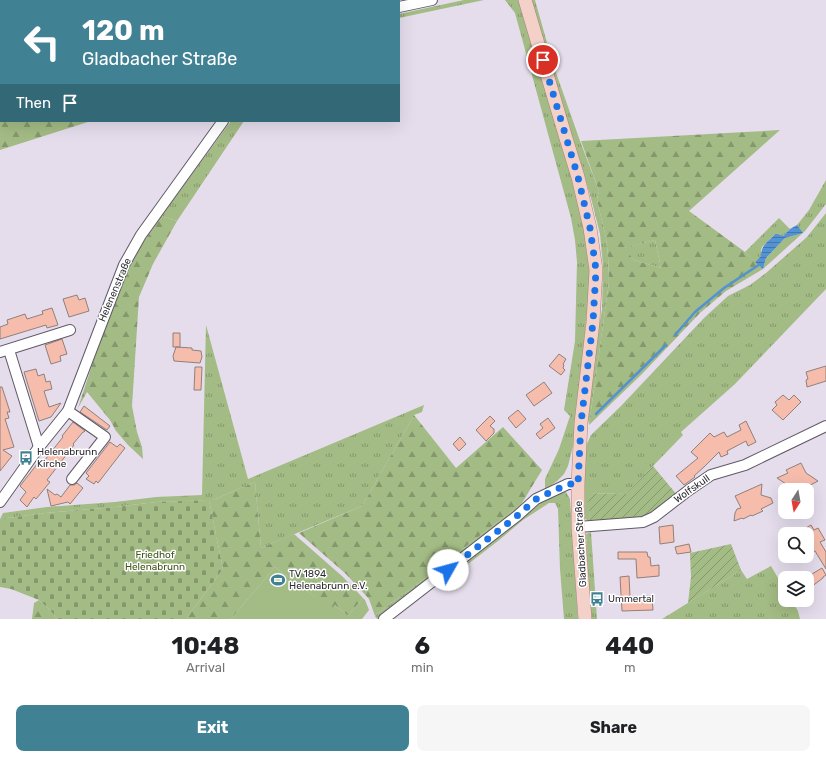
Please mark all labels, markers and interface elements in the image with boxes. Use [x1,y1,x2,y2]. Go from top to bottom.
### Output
text: 120 m [82,14,165,47]
icon: left [16,16,68,68]
pin [526,43,560,77]
text: Gladbacher Straße [82,48,237,70]
icon: arrive [532,49,554,71]
icon: arrive [59,92,81,114]
text: Then [16,94,51,112]
street label: Helenenstraße [96,256,134,324]
place label: Helenabrunn Kirche [37,446,97,470]
bus stop icon: Helenabrunn Kirche [18,450,34,466]
street label: Wolfskull [672,472,712,506]
north arrow [778,483,814,519]
map controls [778,483,814,607]
street label: Gladbacher Straße [573,500,589,587]
button: search [778,527,814,563]
park label: Friedhof Helenabrunn [125,549,185,573]
position arrow [427,549,469,591]
place label: TV 1894 Helenabrunn e.V. [289,568,368,592]
button: layers [778,571,814,607]
sports icon: TV 1894 Helenabrunn e.V. [270,572,286,588]
bus stop icon: Ummertal [589,591,605,607]
place label: Ummertal [608,593,654,605]
text: 10:48 [172,632,240,660]
text: 6 [415,632,430,660]
text: 440 [605,632,654,660]
text: Arrival [186,660,225,675]
text: min [411,660,434,675]
text: m [624,660,636,675]
button: Exit [16,705,409,751]
button: Share [417,705,810,751]

